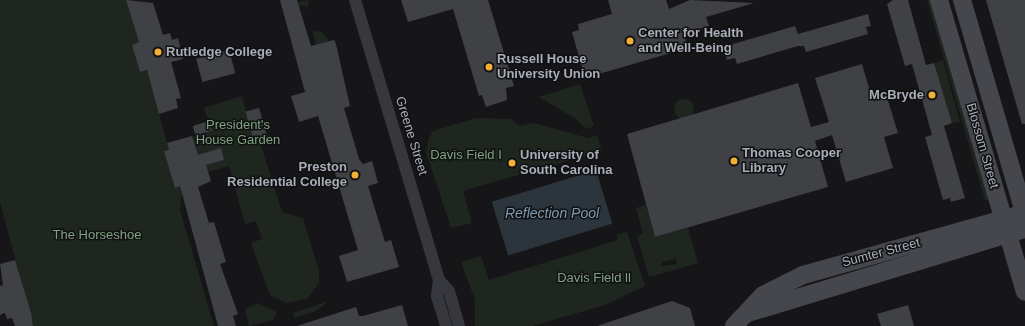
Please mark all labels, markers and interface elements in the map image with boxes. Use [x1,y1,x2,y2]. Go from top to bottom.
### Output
place label: Center for Health and Well-Being [638,26,743,57]
marker: Center for Health and Well-Being [625,36,635,46]
place label: Rutledge College [166,44,272,60]
marker: Rutledge College [153,47,163,57]
place label: Russell House University Union [497,52,600,83]
marker: Russell House University Union [484,62,494,72]
place label: McBryde [869,87,924,103]
marker: McBryde [927,90,937,100]
street label: Greene Street [392,95,430,177]
street label: Blossom Street [962,101,1002,191]
park label: President's House Garden [196,118,280,149]
place label: Thomas Cooper Library [742,146,841,177]
park label: Davis Field I [430,147,502,163]
place label: University of South Carolina [520,148,612,179]
marker: Thomas Cooper Library [729,156,739,166]
marker: University of South Carolina [507,158,517,168]
place label: Preston Residential College [227,160,347,191]
marker: Preston Residential College [350,170,360,180]
water label: Reflection Pool [505,205,599,221]
park label: The Horseshoe [53,227,141,243]
street label: Sumter Street [840,235,922,271]
park label: Davis Field ll [557,270,631,286]

